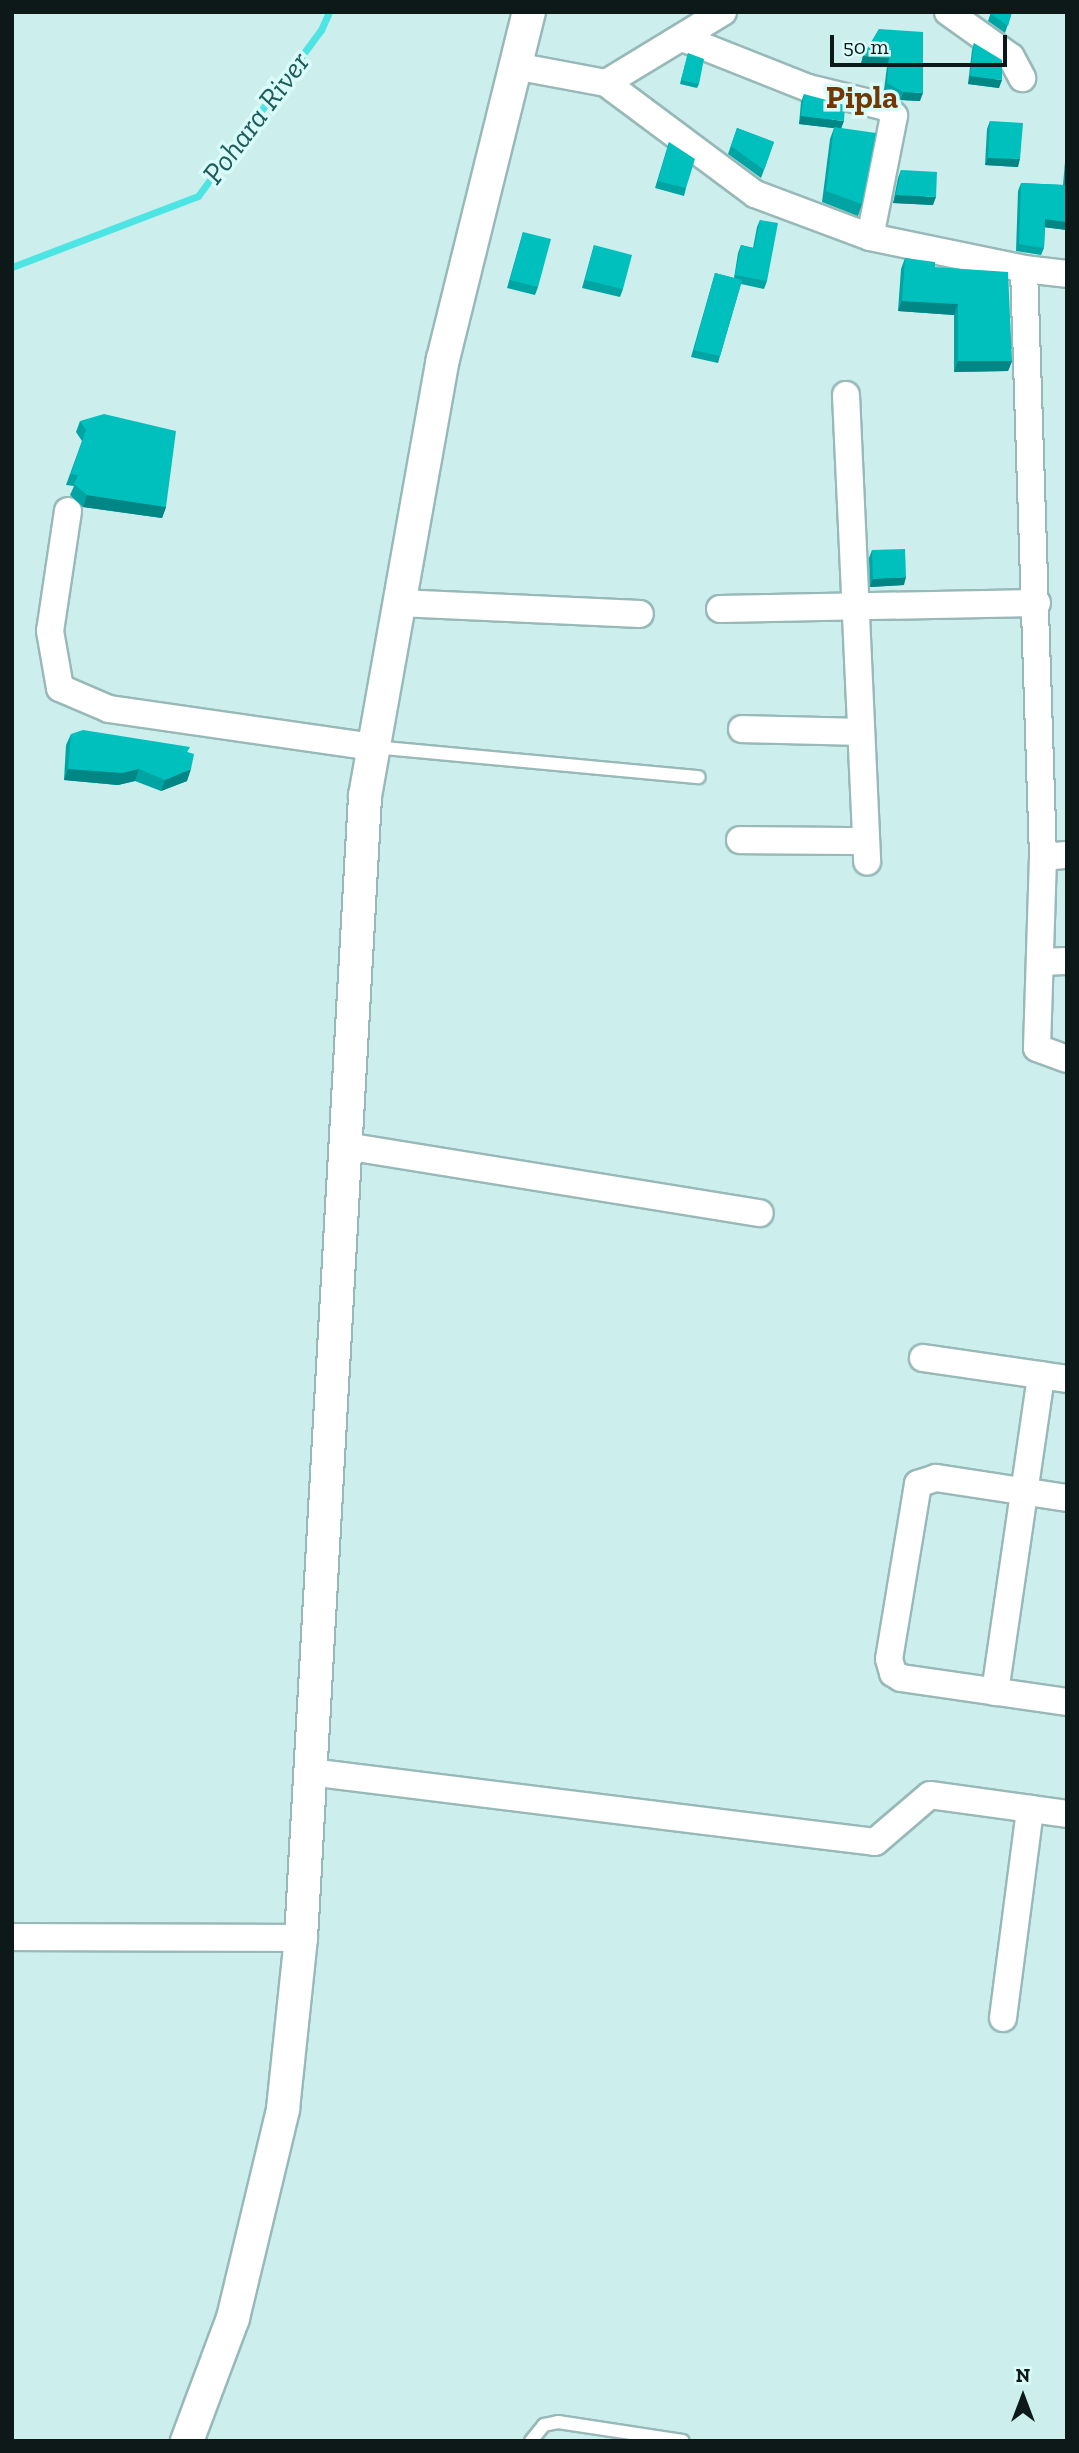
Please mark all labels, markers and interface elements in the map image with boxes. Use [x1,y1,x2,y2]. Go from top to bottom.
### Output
scale bar [834,21,1011,65]
text: 50 m [843,34,889,59]
water label: Pohara River [195,45,317,191]
district label: Pipla [826,78,898,116]
north arrow [988,2362,1058,2432]
text: N [1016,2364,1030,2387]

